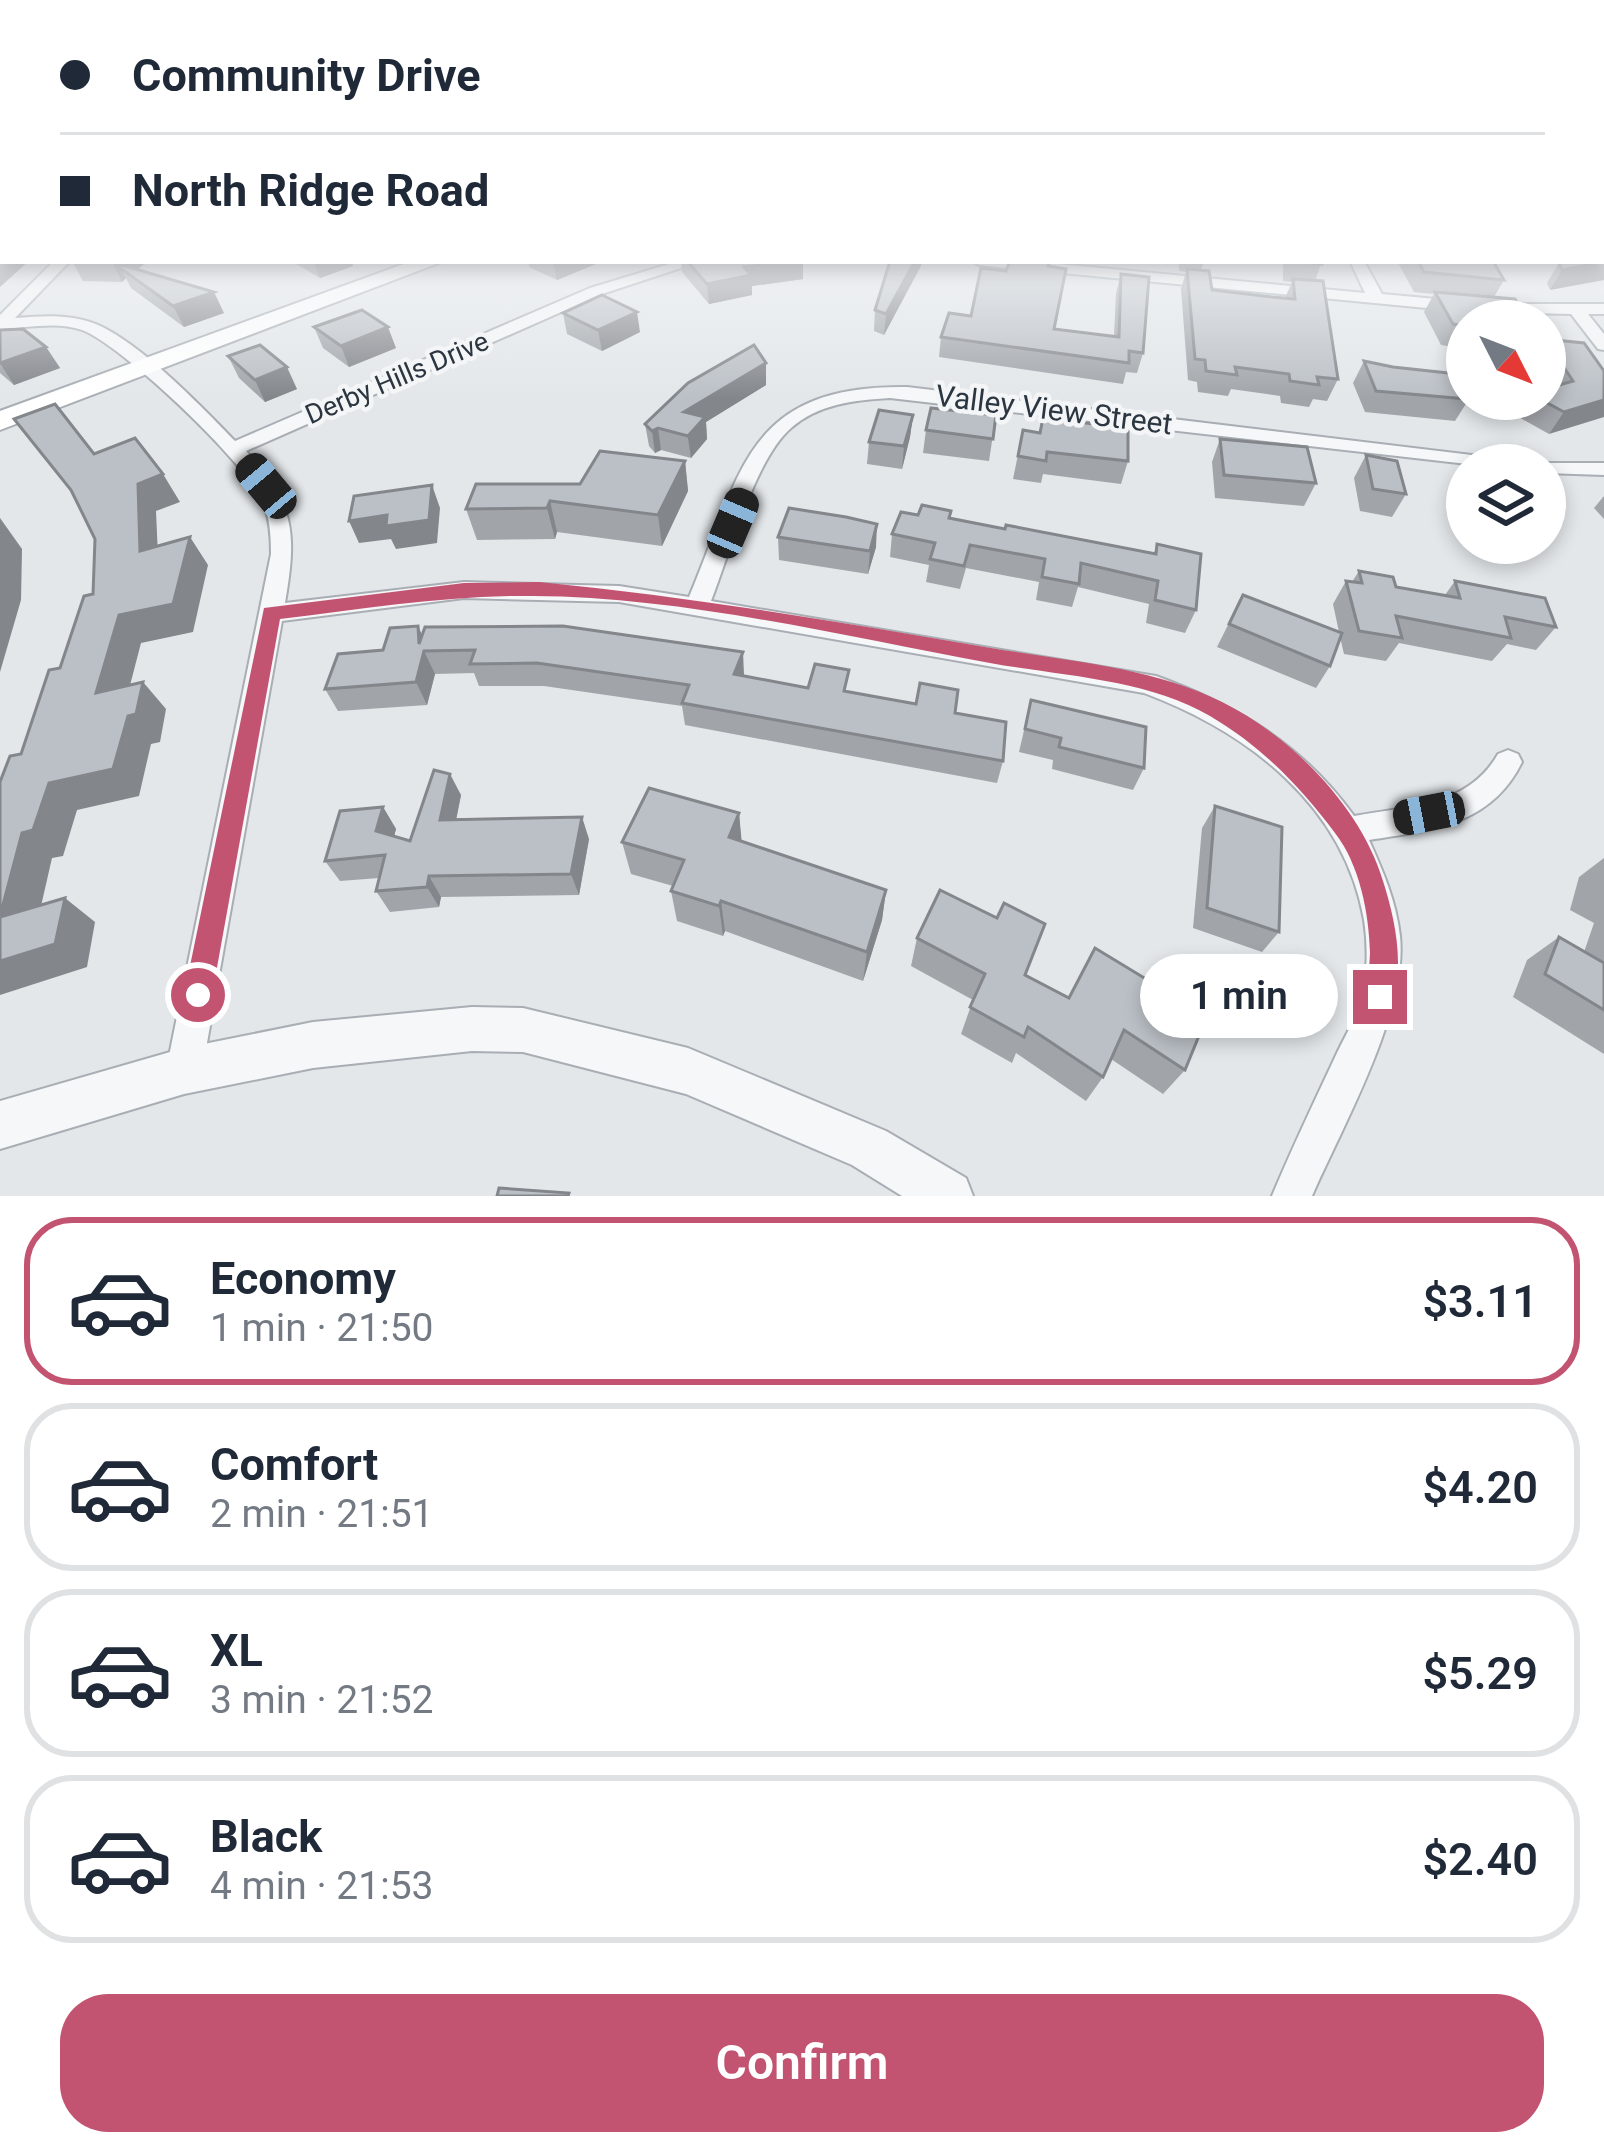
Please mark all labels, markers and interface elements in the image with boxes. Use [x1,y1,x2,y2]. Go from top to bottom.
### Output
text: Community Drive [132,49,481,102]
text: North Ridge Road [132,164,489,217]
north arrow [1446,300,1566,420]
map controls [1446,300,1566,564]
street label: Derby Hills Drive [301,325,493,431]
street label: Valley View Street [934,378,1174,441]
button: layers [1446,444,1566,564]
car [229,447,303,525]
car [702,483,764,563]
car [1390,788,1468,838]
callout: 1 min [1140,955,1338,1039]
route start [171,968,225,1022]
route end [1353,970,1407,1024]
text: 1 min [1190,973,1288,1019]
icon: car [66,1247,174,1355]
text: Economy [210,1252,396,1305]
text: $3.11 [1422,1275,1538,1328]
text: 1 min · 21:50 [210,1305,433,1351]
icon: car [66,1433,174,1541]
text: Comfort [210,1438,378,1491]
text: $4.20 [1422,1461,1538,1514]
text: 2 min · 21:51 [210,1491,433,1537]
icon: car [66,1619,174,1727]
text: XL [210,1624,263,1677]
text: $5.29 [1422,1647,1538,1700]
text: 3 min · 21:52 [210,1677,433,1723]
icon: car [66,1805,174,1913]
text: Black [210,1810,322,1863]
text: $2.40 [1422,1833,1538,1886]
text: 4 min · 21:53 [210,1863,433,1909]
button: Confirm [60,1994,1544,2132]

